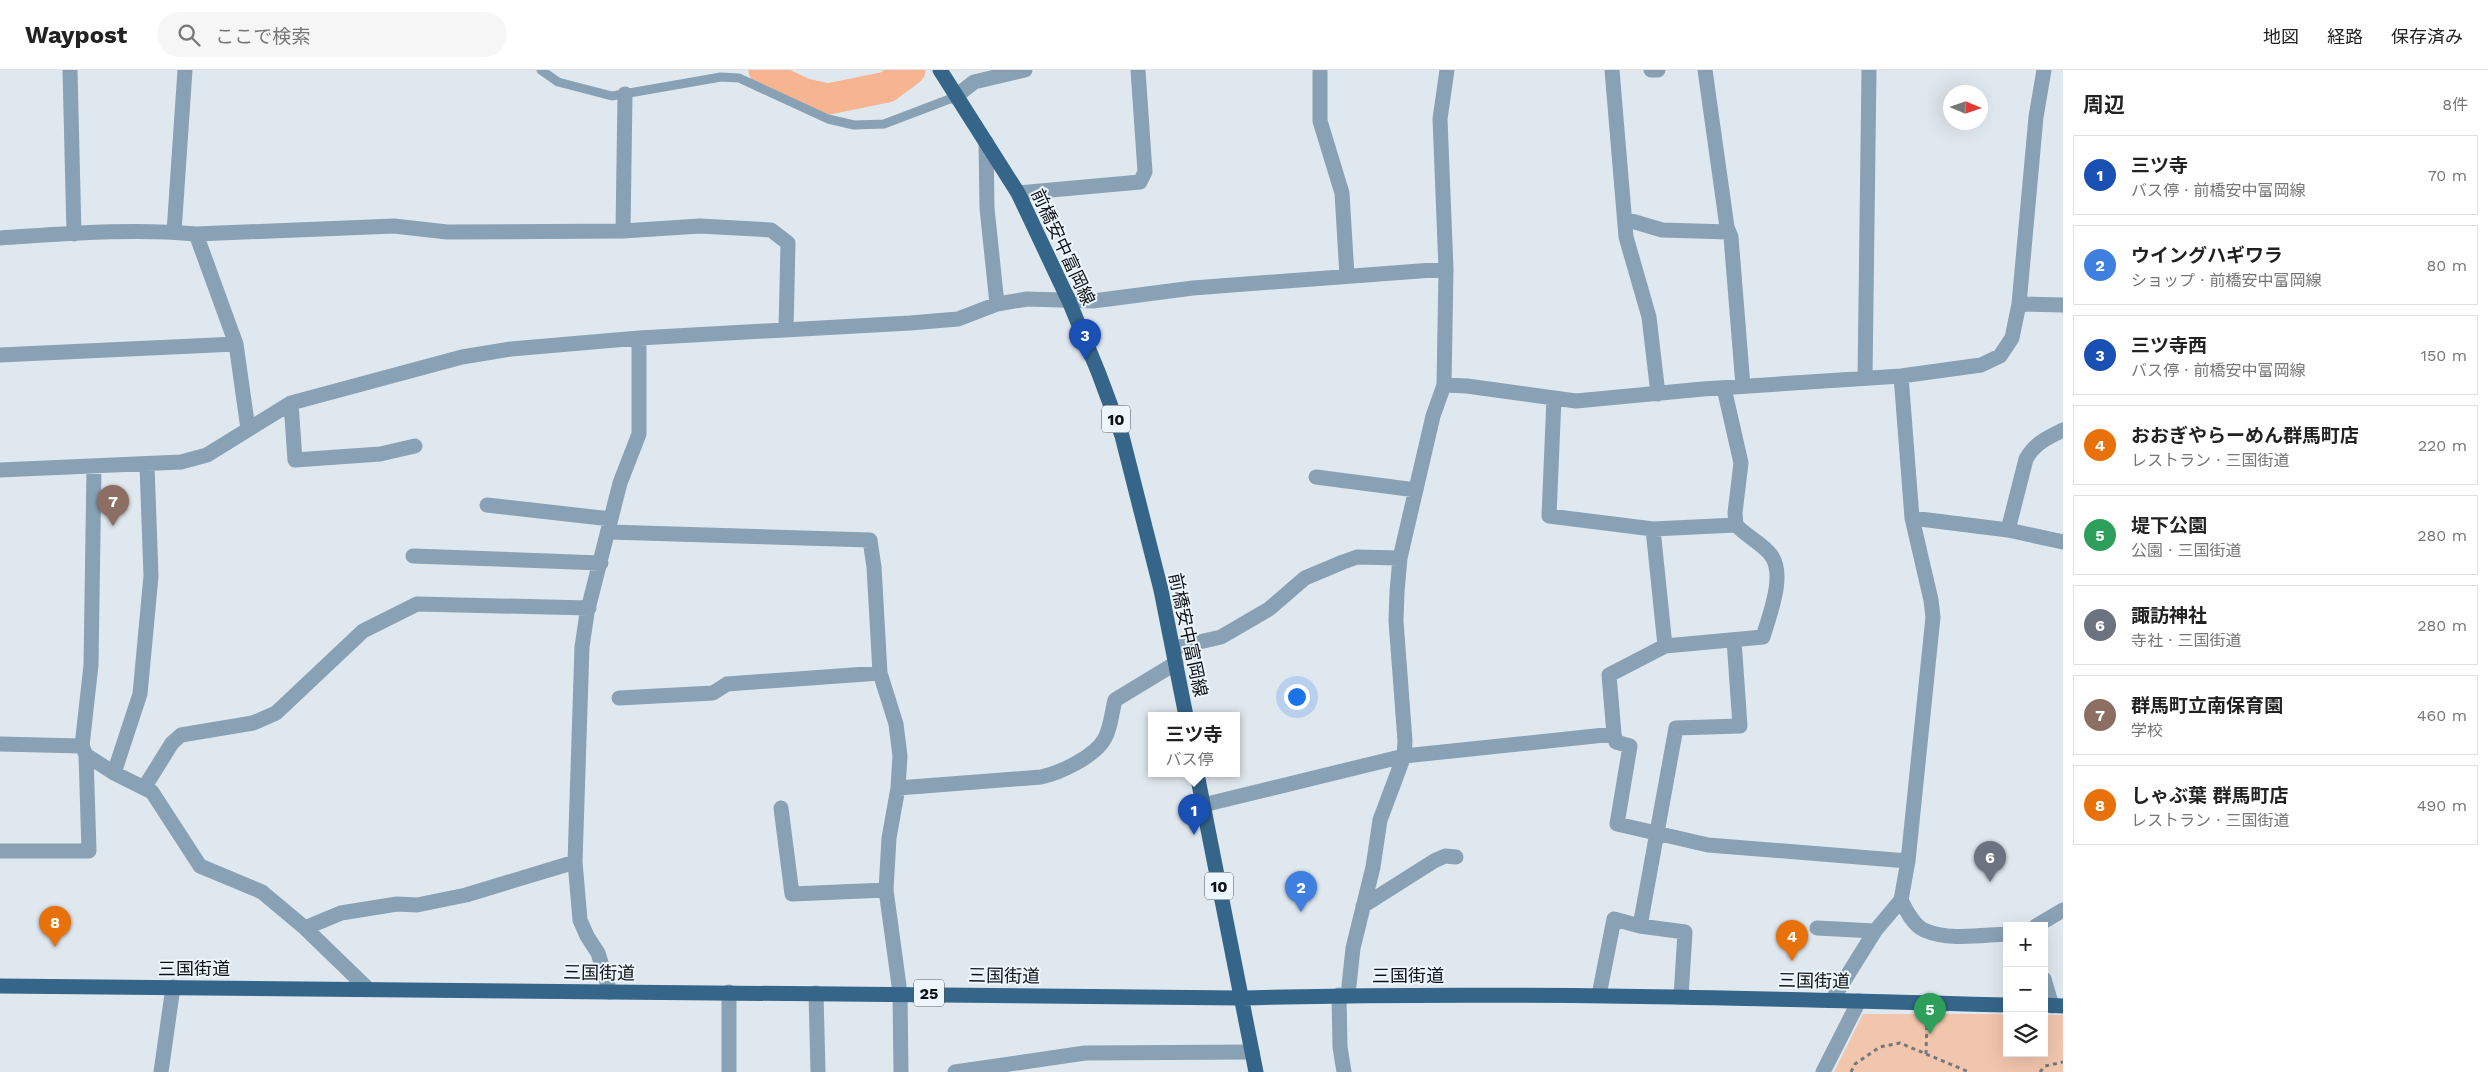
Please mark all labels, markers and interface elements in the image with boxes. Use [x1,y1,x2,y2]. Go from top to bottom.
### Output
search box [157,12,507,57]
text: Waypost [25,21,127,49]
icon: search [175,21,203,49]
text: ここで検索 [215,25,310,48]
text: 地図 [2263,26,2299,47]
text: 経路 [2327,26,2363,47]
text: 保存済み [2391,26,2463,47]
north arrow [1943,85,1988,130]
text: 周辺 [2083,92,2125,117]
text: 8件 [2442,95,2468,114]
text: 三ツ寺 [2131,154,2188,177]
text: 1 [2097,166,2103,185]
text: 70 m [2428,166,2467,185]
text: バス停 · 前橋安中富岡線 [2131,181,2306,200]
street label: 前橋安中富岡線 [1027,185,1100,308]
text: ウイングハギワラ [2131,244,2283,267]
text: 2 [2095,256,2105,275]
text: 80 m [2426,256,2467,275]
text: ショップ · 前橋安中富岡線 [2131,271,2322,290]
pin: 3 [1069,319,1101,360]
text: 三ツ寺西 [2131,334,2207,357]
text: 3 [2095,346,2105,365]
text: 150 m [2421,346,2467,365]
text: バス停 · 前橋安中富岡線 [2131,361,2306,380]
road number: 10 [1102,406,1130,432]
text: おおぎやらーめん群馬町店 [2131,424,2359,447]
text: 4 [2095,436,2105,455]
text: 220 m [2418,436,2467,455]
text: レストラン · 三国街道 [2131,451,2290,470]
pin: 7 [97,485,129,526]
text: 堤下公園 [2131,514,2207,537]
text: 5 [2095,526,2105,545]
text: 280 m [2417,526,2467,545]
text: 公園 · 三国街道 [2131,541,2242,560]
street label: 前橋安中富岡線 [1165,571,1212,699]
text: 諏訪神社 [2131,604,2207,627]
text: 6 [2095,616,2105,635]
text: 280 m [2417,616,2467,635]
text: 寺社 · 三国街道 [2131,631,2242,650]
your location [1284,684,1310,710]
text: 群馬町立南保育園 [2131,694,2283,717]
text: 7 [2095,706,2105,725]
text: 460 m [2417,706,2467,725]
popup [1148,712,1240,777]
text: 学校 [2131,721,2163,740]
text: 三ツ寺 [1165,723,1223,746]
text: バス停 [1165,750,1214,769]
text: しゃぶ葉 群馬町店 [2131,784,2288,807]
pin: 1 [1178,794,1210,835]
text: 8 [2095,796,2105,815]
text: 490 m [2417,796,2467,815]
text: レストラン · 三国街道 [2131,811,2290,830]
pin: 6 [1974,841,2006,882]
pin: 2 [1285,871,1317,912]
road number: 10 [1205,872,1233,899]
pin: 8 [39,906,71,947]
pin: 4 [1776,920,1808,961]
map controls [2003,922,2048,1057]
button: + [2003,922,2048,967]
street label: 三国街道 [158,958,230,979]
street label: 三国街道 [563,961,635,984]
street label: 三国街道 [968,964,1040,987]
street label: 三国街道 [1372,965,1444,986]
button: − [2003,967,2048,1012]
street label: 三国街道 [1778,969,1850,992]
road number: 25 [914,980,944,1006]
pin: 5 [1914,993,1946,1034]
button: layers [2003,1012,2048,1057]

